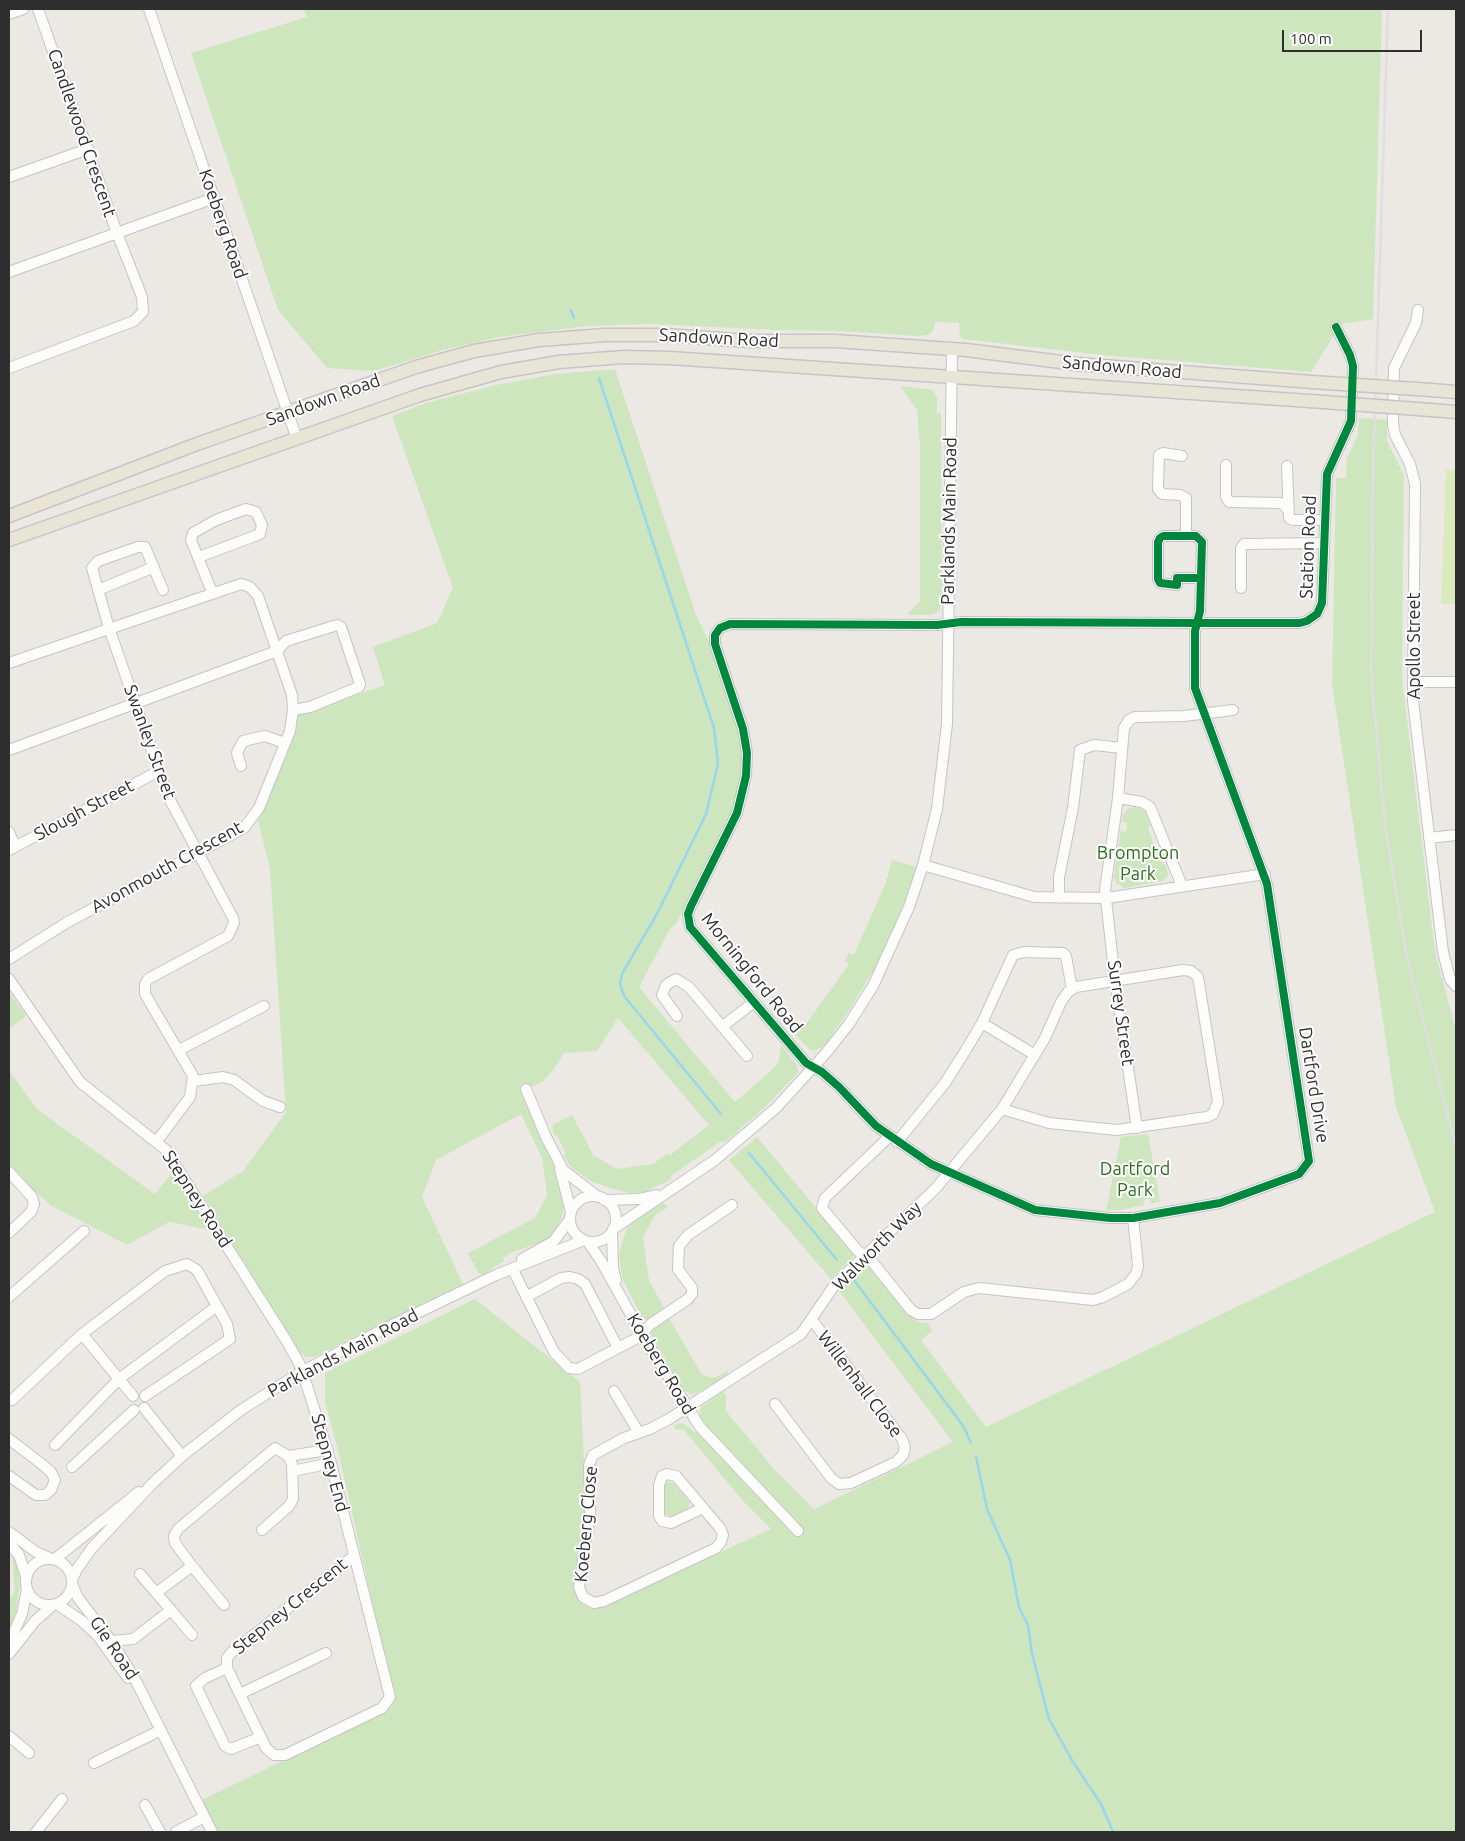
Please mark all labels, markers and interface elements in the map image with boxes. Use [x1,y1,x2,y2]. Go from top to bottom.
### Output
scale bar [1285,20,1425,52]
text: 100 m [1290,30,1332,47]
street label: Candlewood Crescent [43,46,121,220]
street label: Koeberg Road [194,166,252,282]
street label: Sandown Road [659,324,779,352]
street label: Sandown Road [1061,351,1183,383]
street label: Sandown Road [263,369,383,431]
street label: Parklands Main Road [937,437,961,605]
street label: Station Road [1295,495,1321,599]
street label: Apollo Street [1403,592,1425,700]
street label: Swanley Street [119,682,181,802]
street label: Slough Street [30,775,138,845]
street label: Avonmouth Crescent [87,816,247,918]
park label: Brompton Park [1097,842,1179,884]
street label: Morningford Road [697,908,807,1038]
street label: Surrey Street [1103,959,1139,1067]
street label: Dartford Drive [1294,1025,1334,1145]
street label: Stepney Road [158,1146,236,1252]
park label: Dartford Park [1100,1158,1170,1200]
street label: Walworth Way [828,1197,926,1295]
street label: Parklands Main Road [264,1304,422,1402]
street label: Koeberg Road [622,1309,700,1419]
street label: Willenhall Close [813,1326,907,1442]
street label: Stepney End [307,1411,353,1515]
street label: Koeberg Close [570,1465,602,1583]
street label: Stepney Crescent [228,1553,352,1659]
street label: Gie Road [85,1612,143,1684]

